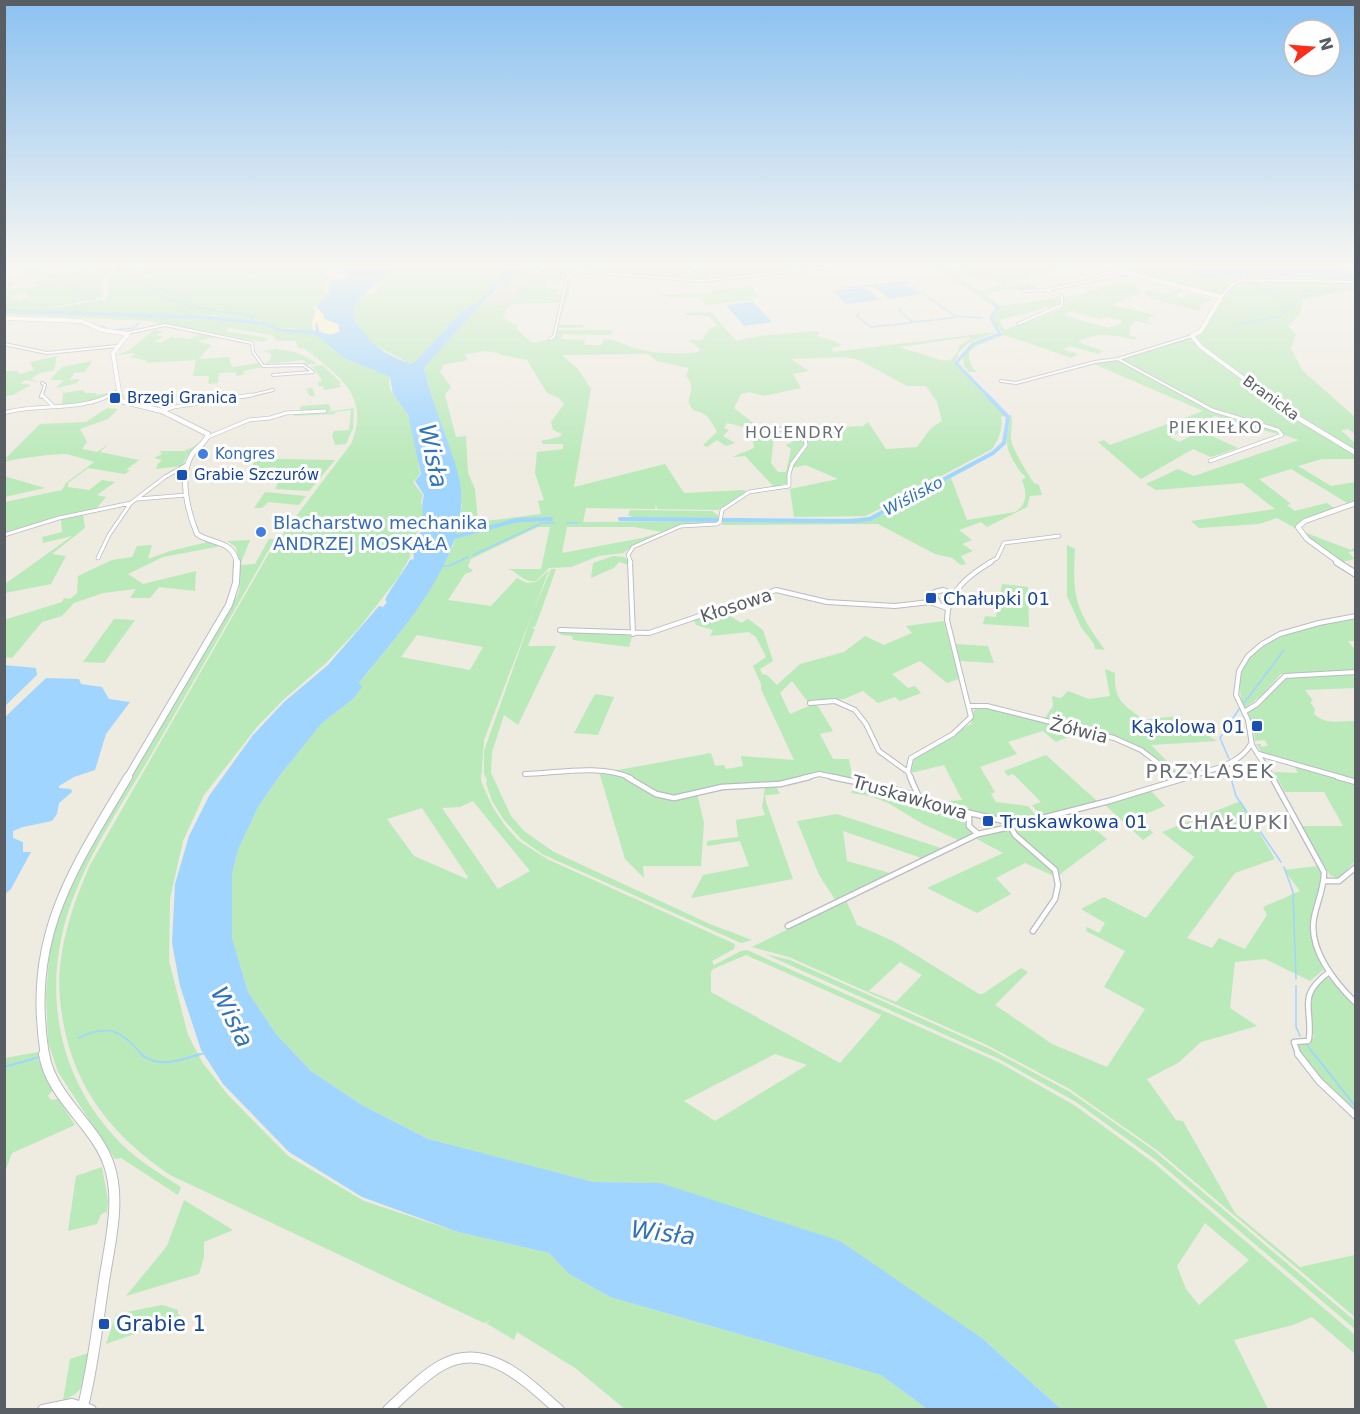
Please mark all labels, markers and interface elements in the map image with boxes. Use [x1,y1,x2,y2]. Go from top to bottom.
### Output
north arrow [1282,18,1342,78]
text: N [1315,35,1337,53]
street label: Branicka [1239,372,1303,424]
place label: Brzegi Granica [127,389,237,407]
marker: Brzegi Granica [108,391,122,405]
district label: PIEKIEŁKO [1169,418,1263,437]
water label: Wisła [413,422,453,490]
district label: HOLENDRY [745,423,845,442]
place label: Kongres [215,445,275,463]
marker: Kongres [196,447,210,461]
place label: Grabie Szczurów [194,466,319,484]
marker: Grabie Szczurów [175,468,189,482]
water label: Wiślisko [880,472,946,520]
place label: Blacharstwo mechanika ANDRZEJ MOSKAŁA [273,512,488,554]
marker: Blacharstwo mechanika ANDRZEJ MOSKAŁA [254,525,268,539]
street label: Kłosowa [698,584,774,626]
place label: Chałupki 01 [943,588,1050,609]
marker: Chałupki 01 [924,591,938,605]
street label: Żółwia [1048,713,1110,747]
place label: Kąkolowa 01 [1131,716,1245,737]
marker: Kąkolowa 01 [1250,719,1264,733]
district label: PRZYLASEK [1145,759,1275,783]
street label: Truskawkowa [849,770,970,823]
district label: CHAŁUPKI [1178,810,1290,834]
place label: Truskawkowa 01 [999,811,1148,832]
marker: Truskawkowa 01 [981,814,995,828]
water label: Wisła [205,982,259,1052]
water label: Wisła [629,1215,697,1251]
place label: Grabie 1 [116,1312,206,1336]
marker: Grabie 1 [97,1317,111,1331]

